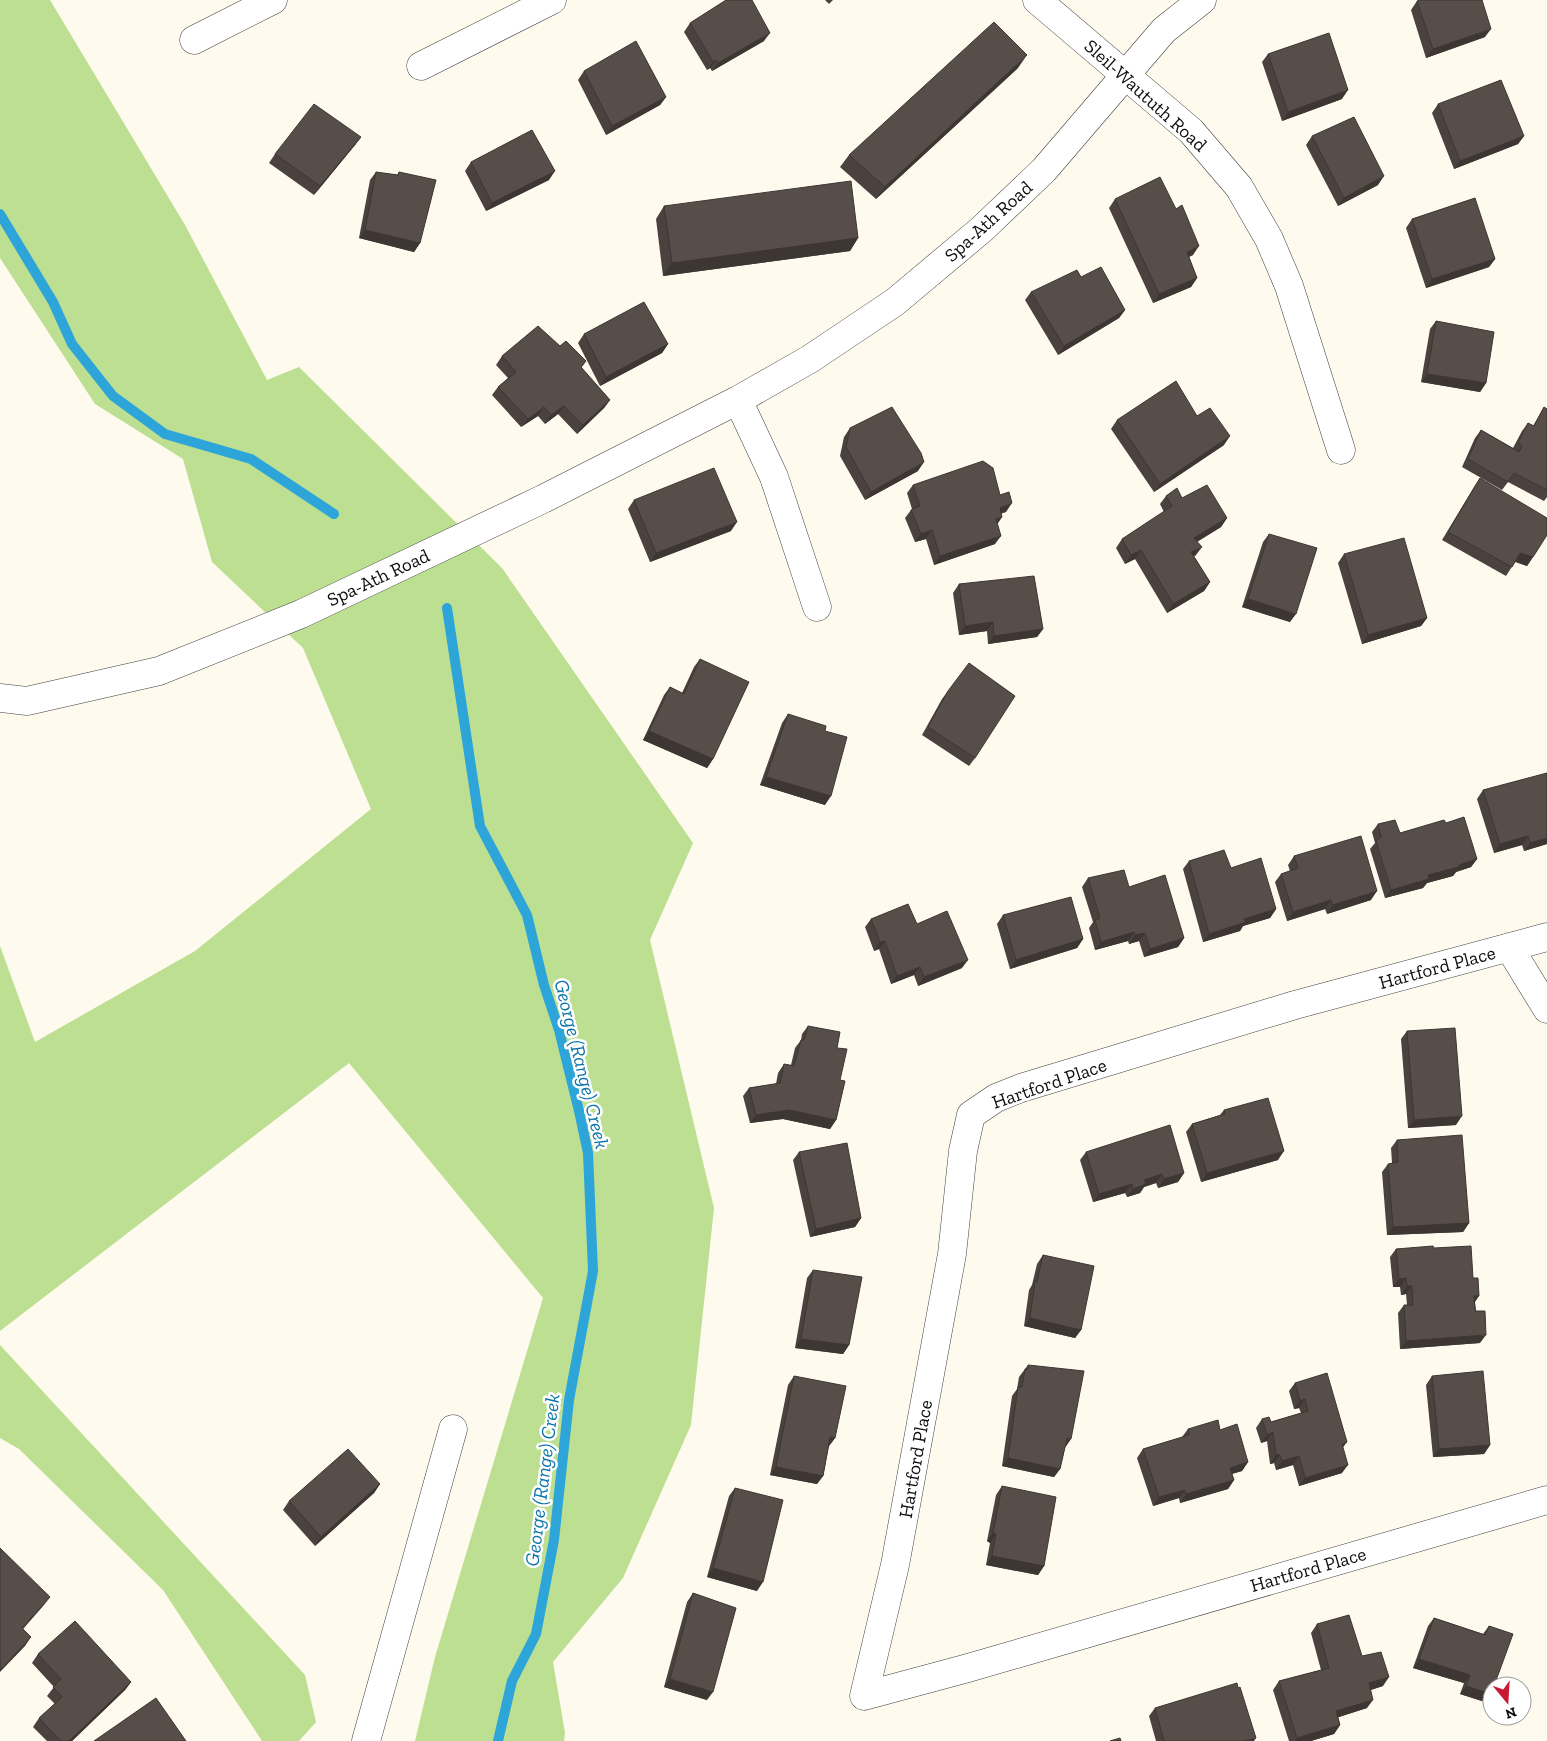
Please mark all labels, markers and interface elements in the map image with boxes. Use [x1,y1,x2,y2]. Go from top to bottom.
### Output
street label: Sleil-Waututh Road [1080,34,1212,157]
street label: Spa-Ath Road [940,176,1037,267]
street label: Spa-Ath Road [323,543,434,611]
street label: Hartford Place [1376,941,1498,994]
water label: George (Range) Creek [549,977,615,1151]
street label: Hartford Place [989,1053,1110,1114]
water label: George (Range) Creek [520,1392,565,1568]
street label: Hartford Place [894,1398,937,1520]
street label: Hartford Place [1247,1542,1369,1597]
north arrow [1482,1676,1532,1726]
text: N [1503,1703,1519,1723]

